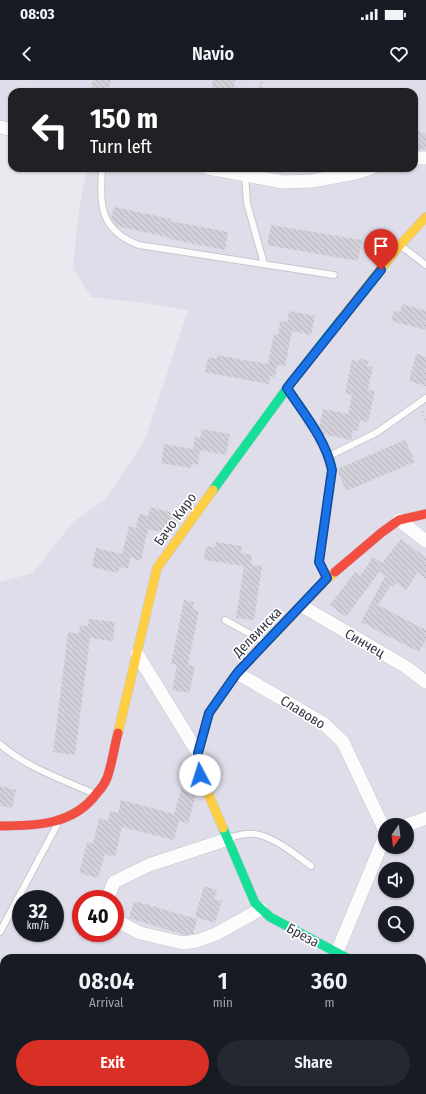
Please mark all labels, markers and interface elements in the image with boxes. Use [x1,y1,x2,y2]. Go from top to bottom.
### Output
text: 08:03 [20,5,55,23]
icon: back [16,43,38,65]
text: Navio [192,43,234,65]
icon: heart [388,43,410,65]
text: 150 m [90,102,158,135]
icon: left [24,104,76,156]
text: Turn left [90,136,152,158]
pin [364,229,398,270]
icon: arrive [370,235,392,257]
street label: Бачо Киро [150,489,200,549]
street label: Делвинска [229,604,285,662]
street label: Синчец [342,625,388,662]
street label: Славово [277,692,328,733]
position arrow [179,754,221,796]
north arrow [378,818,414,854]
map controls [378,818,414,942]
button: sound [378,862,414,898]
speed limit sign: 40 [72,890,124,942]
text: 32 [29,899,47,923]
button: search [378,906,414,942]
text: km/h [27,920,49,932]
street label: Бреза [284,920,322,951]
text: 08:04 [78,967,134,995]
text: 1 [218,967,228,995]
text: 360 [311,967,348,995]
text: Arrival [89,995,124,1010]
text: min [213,995,233,1010]
text: m [324,995,334,1010]
button: Exit [16,1040,209,1086]
button: Share [217,1040,410,1086]

